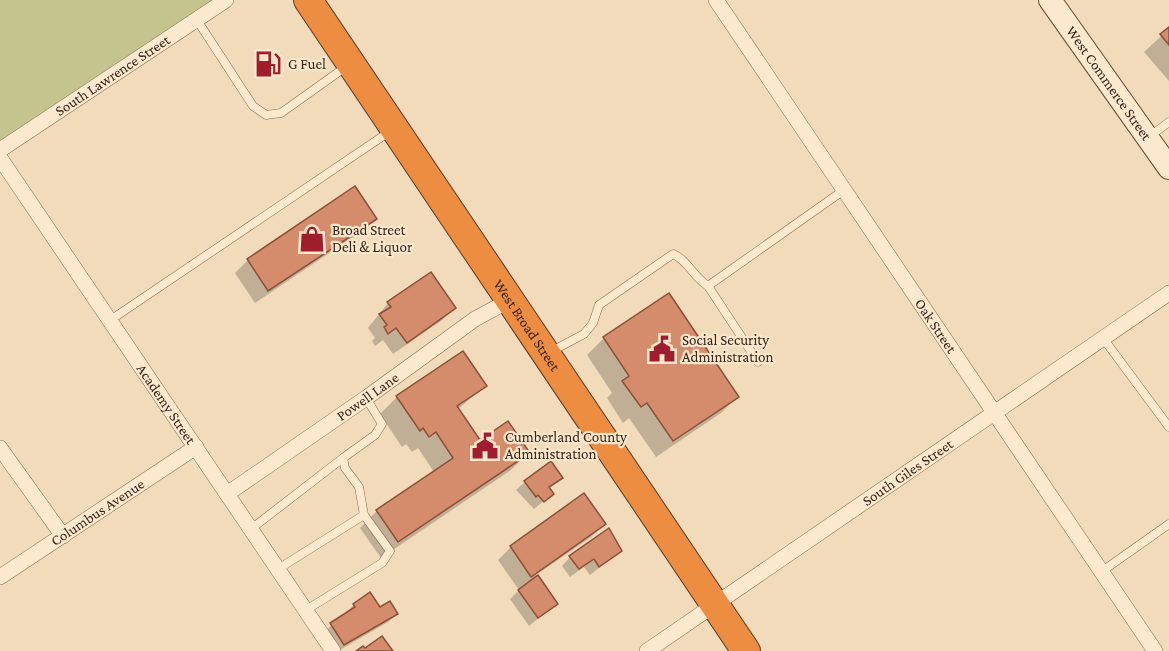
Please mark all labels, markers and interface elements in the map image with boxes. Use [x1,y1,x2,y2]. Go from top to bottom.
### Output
street label: West Commerce Street [1063,23,1155,144]
street label: South Lawrence Street [52,31,174,119]
fuel station icon: G Fuel [253,49,283,79]
place label: G Fuel [288,56,326,72]
place label: Broad Street Deli & Liquor [332,222,413,256]
shop icon: Broad Street Deli & Liquor [297,224,327,254]
street label: West Broad Street [490,276,564,375]
street label: Oak Street [912,296,960,357]
place label: Social Security Administration [682,332,774,365]
public building icon: Social Security Administration [647,334,677,364]
street label: Academy Street [134,361,200,448]
street label: Powell Lane [334,369,402,424]
place label: Cumberland County Administration [505,429,627,462]
public building icon: Cumberland County Administration [470,431,500,461]
street label: South Giles Street [859,435,957,509]
street label: Columbus Avenue [48,475,148,549]

